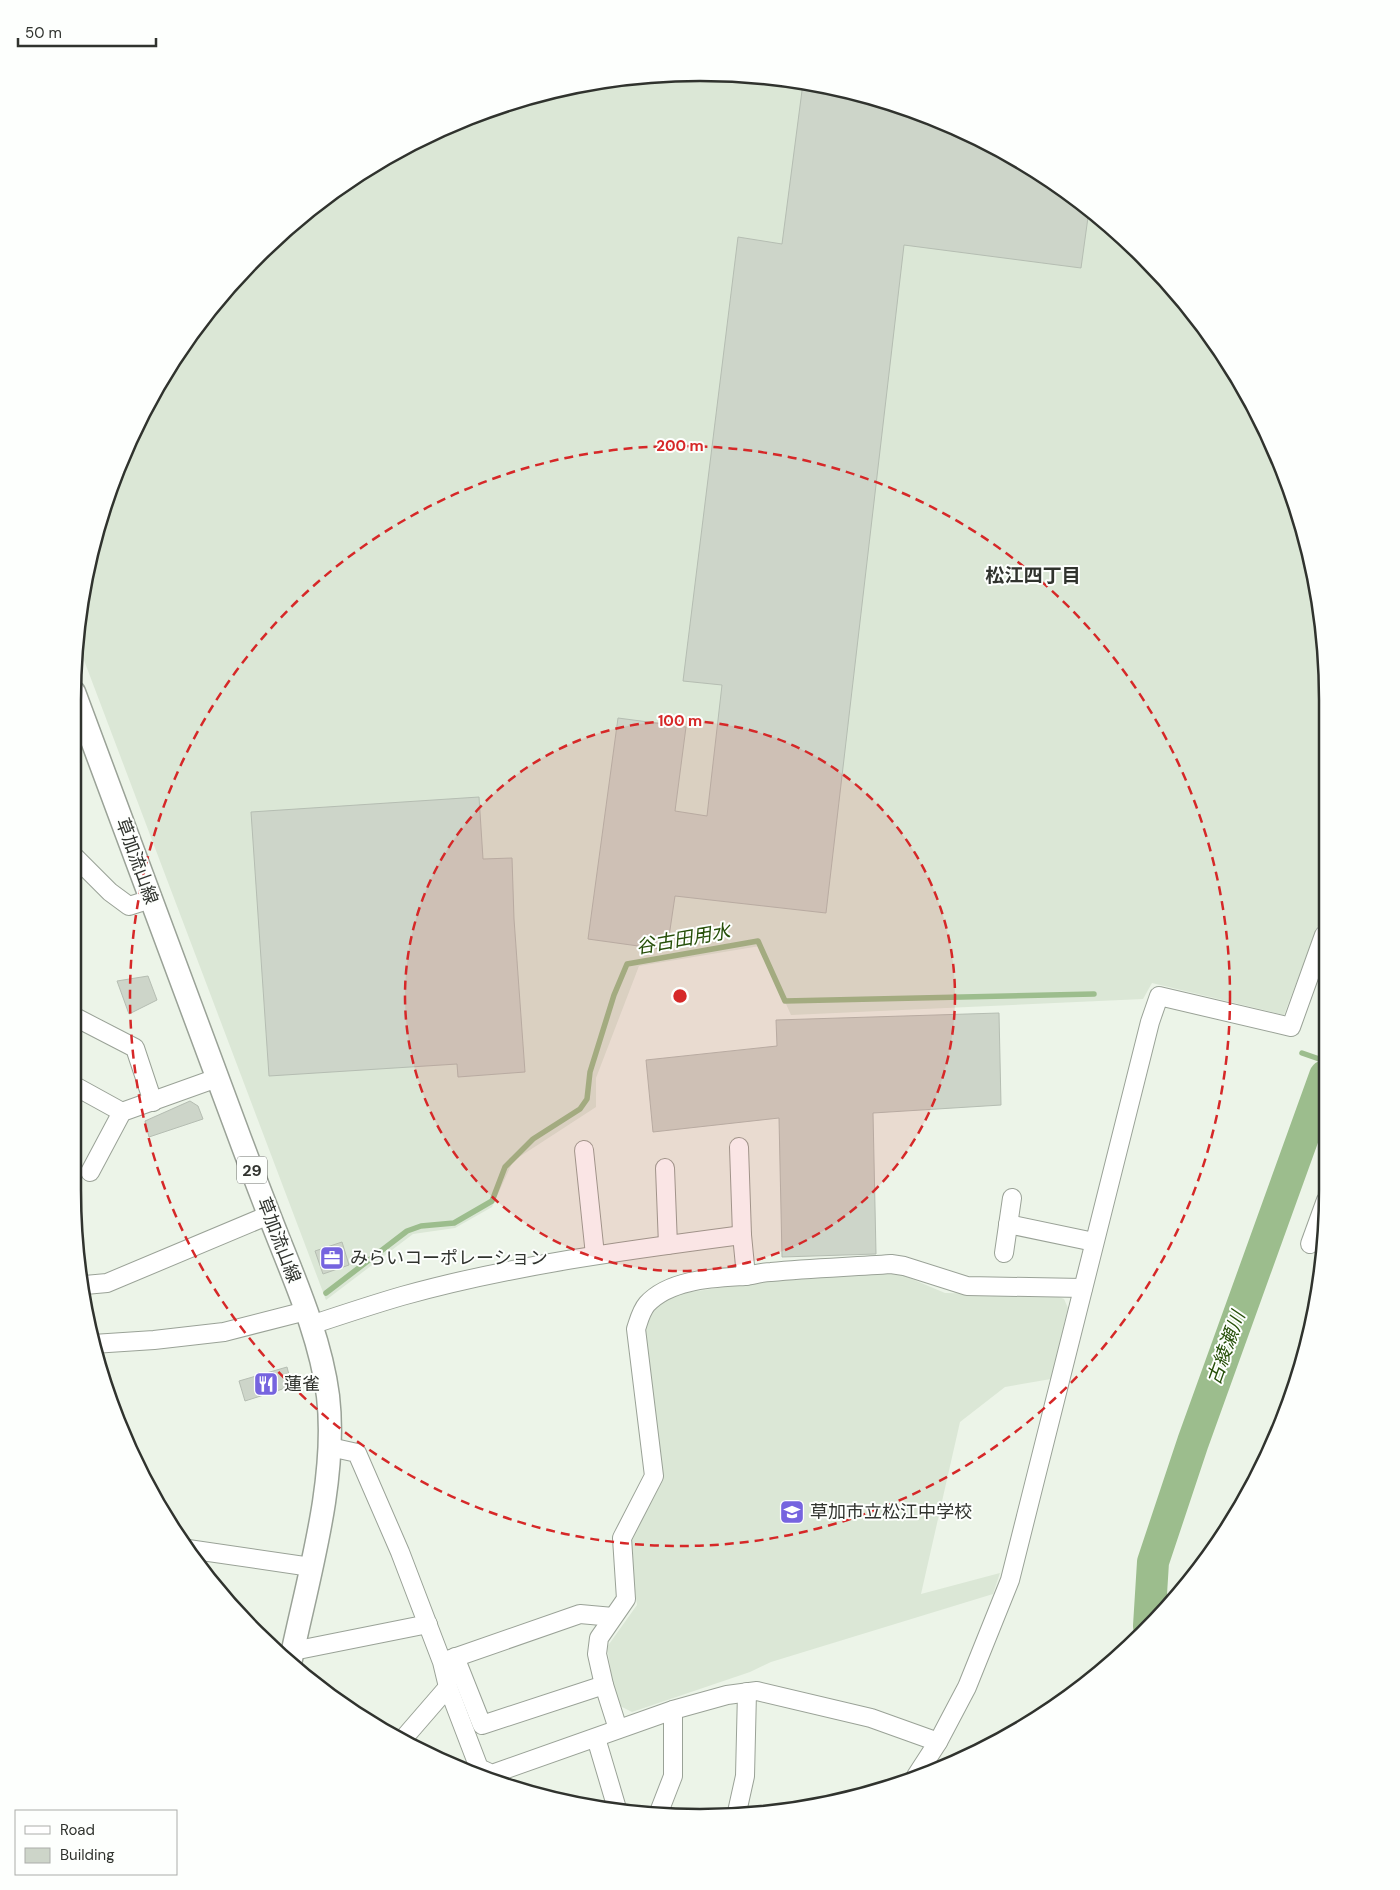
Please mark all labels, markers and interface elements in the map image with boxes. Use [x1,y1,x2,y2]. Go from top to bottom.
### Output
scale bar [18,15,155,47]
text: 50 m [25,23,62,43]
text: 200 m [656,436,704,456]
district label: 松江四丁目 [985,563,1081,588]
text: 100 m [658,711,702,731]
street label: 草加流山線 [110,815,164,907]
water label: 谷古田用水 [634,918,734,960]
centre of rings [671,987,689,1005]
road number: 29 [237,1156,267,1184]
street label: 草加流山線 [252,1194,306,1286]
office icon: みらいコーポレーション [319,1245,345,1271]
place label: みらいコーポレーション [350,1246,548,1270]
water label: 古綾瀬川 [1201,1306,1251,1388]
restaurant icon: 蓮雀 [253,1371,279,1397]
place label: 蓮雀 [284,1372,320,1396]
school or university icon: 草加市立松江中学校 [779,1499,805,1525]
place label: 草加市立松江中学校 [810,1500,972,1524]
legend [15,1810,178,1875]
text: Road [60,1820,95,1840]
text: Building [60,1845,115,1865]

